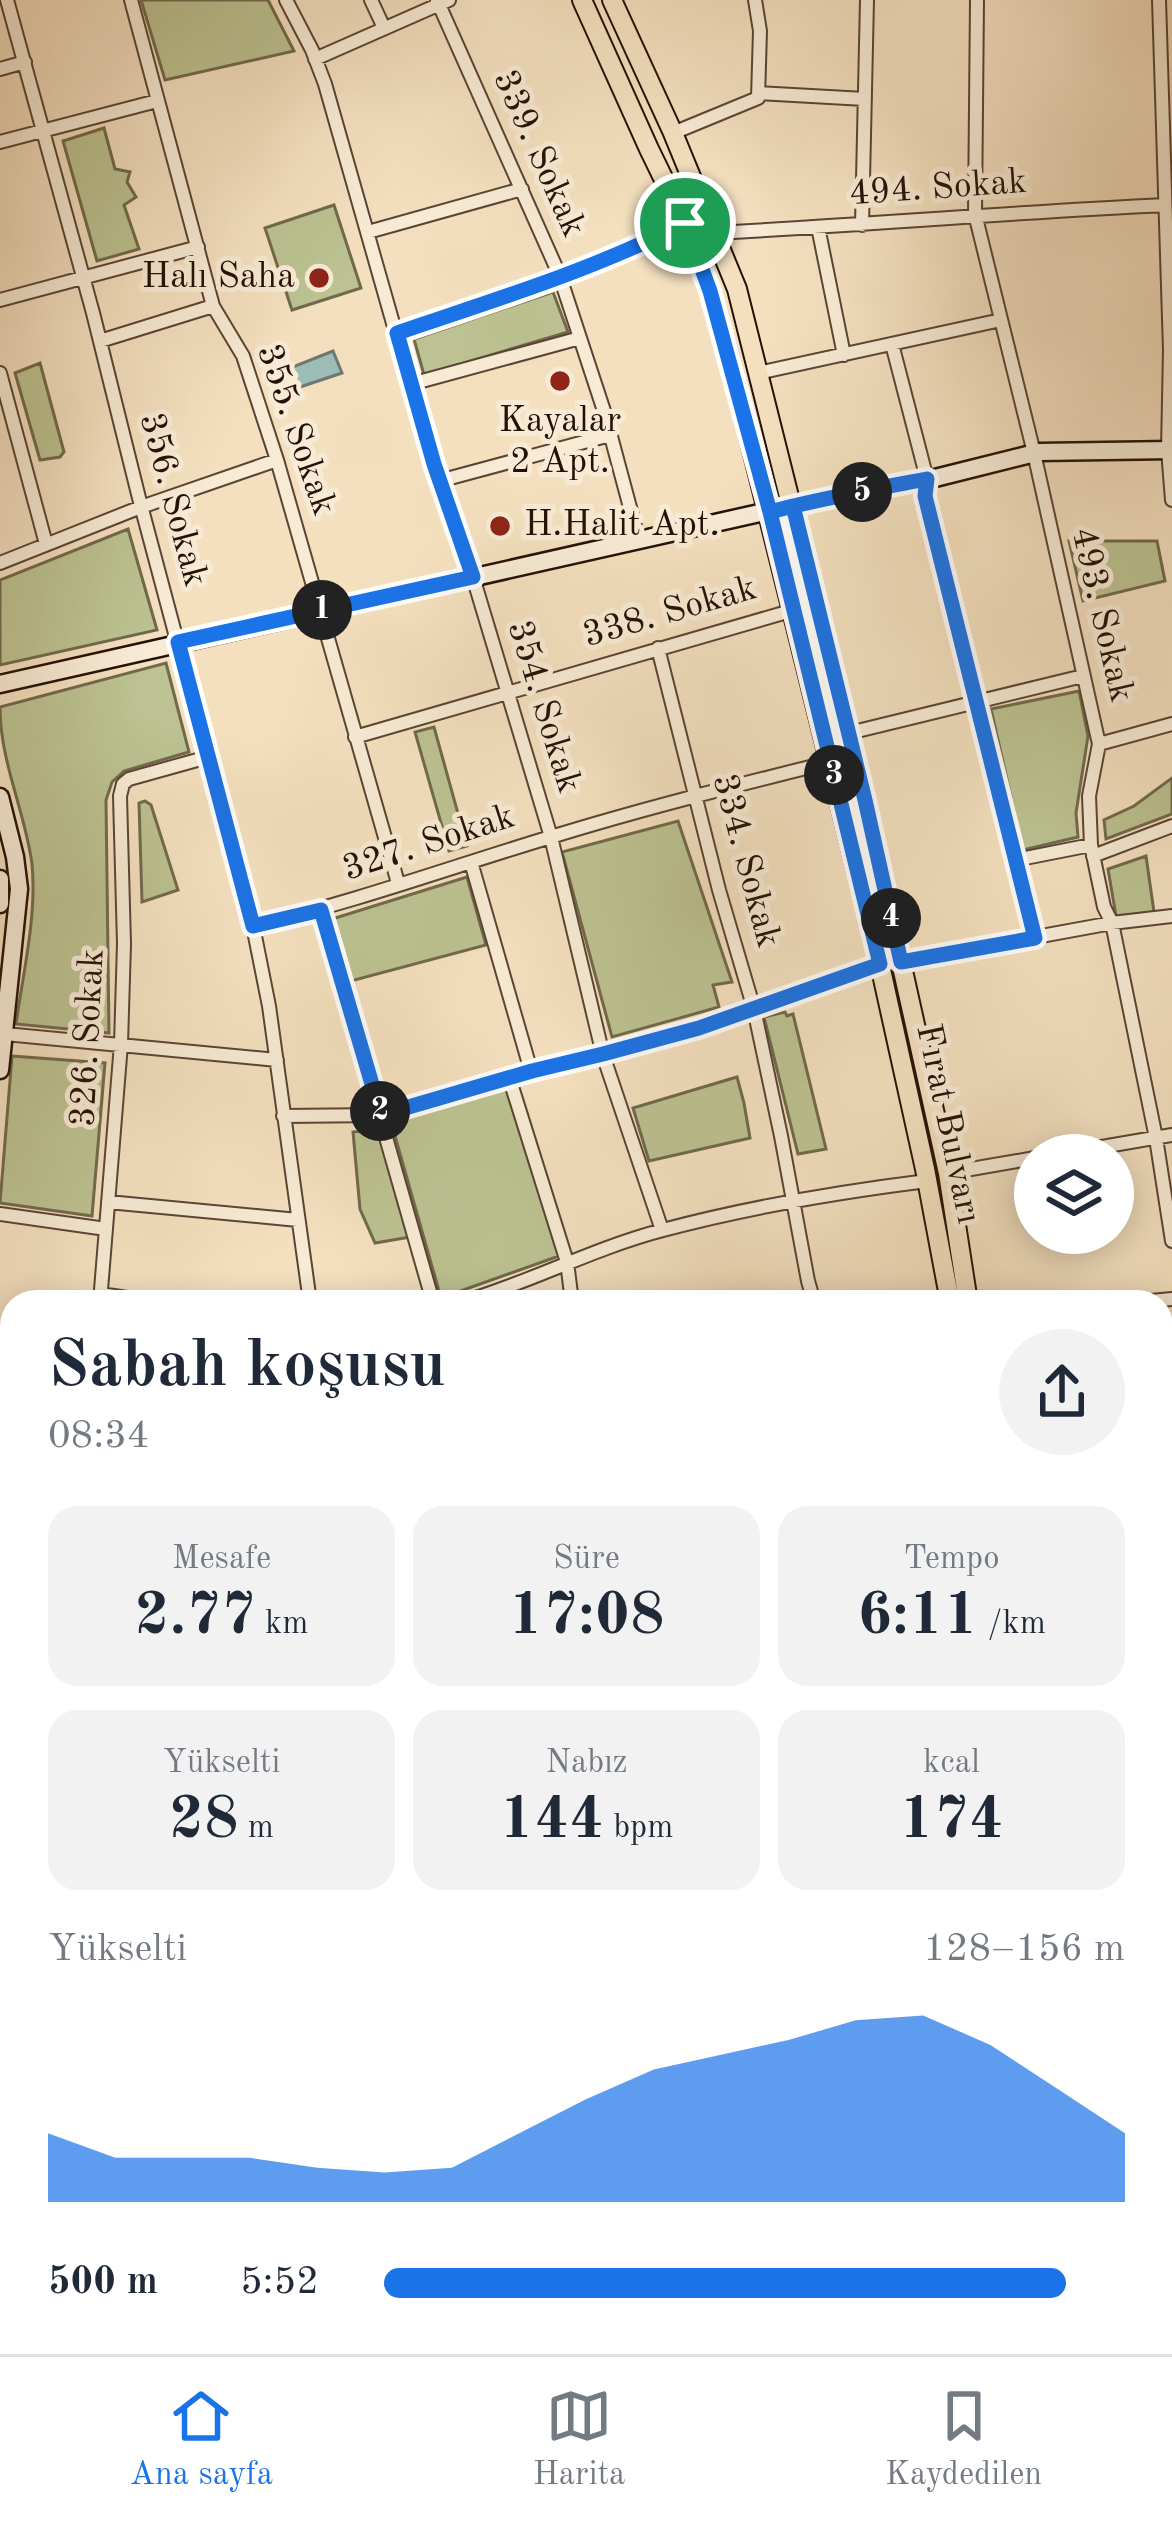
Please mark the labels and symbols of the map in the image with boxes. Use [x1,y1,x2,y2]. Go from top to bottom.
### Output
street label: 339. Sokak [485,65,591,243]
street label: 494. Sokak [848,165,1028,213]
pin [634,172,736,274]
place label: Halı Saha [142,260,295,296]
marker: Halı Saha [306,265,332,291]
street label: 355. Sokak [249,340,341,520]
marker: Kayalar 2 Apt. [547,368,573,394]
place label: Kayalar 2 Apt. [499,404,621,481]
street label: 356. Sokak [132,409,212,591]
pin: 5 [832,462,892,522]
place label: H.Halit Apt. [524,508,720,544]
marker: H.Halit Apt. [487,513,513,539]
street label: 493. Sokak [1063,524,1139,706]
street label: 338. Sokak [579,571,761,655]
pin: 1 [292,580,352,640]
street label: 354. Sokak [500,617,586,797]
pin: 3 [804,745,864,805]
street label: 334. Sokak [705,770,785,952]
street label: 327. Sokak [339,799,519,889]
pin: 4 [861,888,921,948]
street label: 326. Sokak [66,948,112,1128]
street label: Fırat Bulvarı [908,1021,986,1227]
pin: 2 [350,1081,410,1141]

